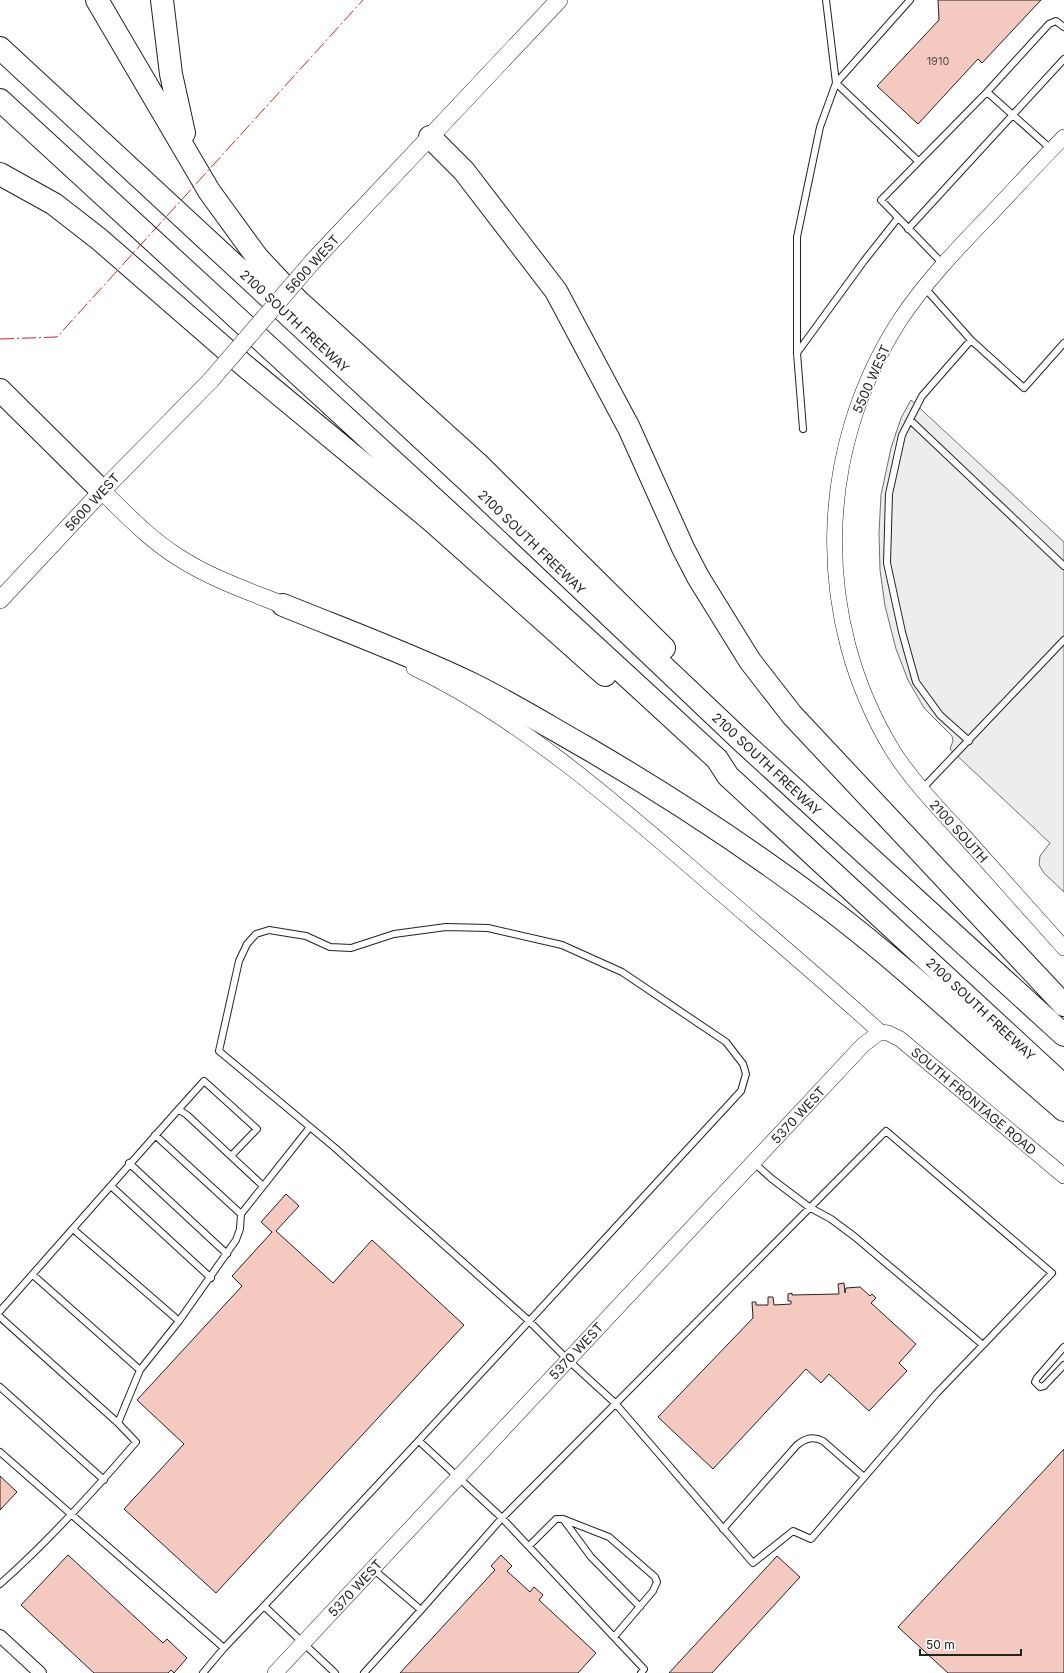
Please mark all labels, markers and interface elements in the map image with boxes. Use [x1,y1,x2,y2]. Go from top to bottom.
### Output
house number: 1910 [927,54,949,68]
street label: 5600 WEST [282,231,342,297]
street label: 2100 SOUTH FREEWAY [237,266,353,376]
street label: 5500 WEST [849,342,893,416]
street label: 5600 WEST [61,470,123,534]
street label: 2100 SOUTH FREEWAY [475,486,589,598]
street label: 2100 SOUTH FREEWAY [709,709,825,819]
street label: 2100 SOUTH [927,796,991,866]
street label: 2100 SOUTH FREEWAY [923,954,1039,1064]
street label: SOUTH FRONTAGE ROAD [908,1044,1040,1158]
street label: 5370 WEST [767,1083,829,1147]
street label: 5370 WEST [545,1319,607,1383]
street label: 5370 WEST [324,1556,386,1620]
scale bar [920,1631,1021,1657]
text: 50 m [926,1637,955,1652]

